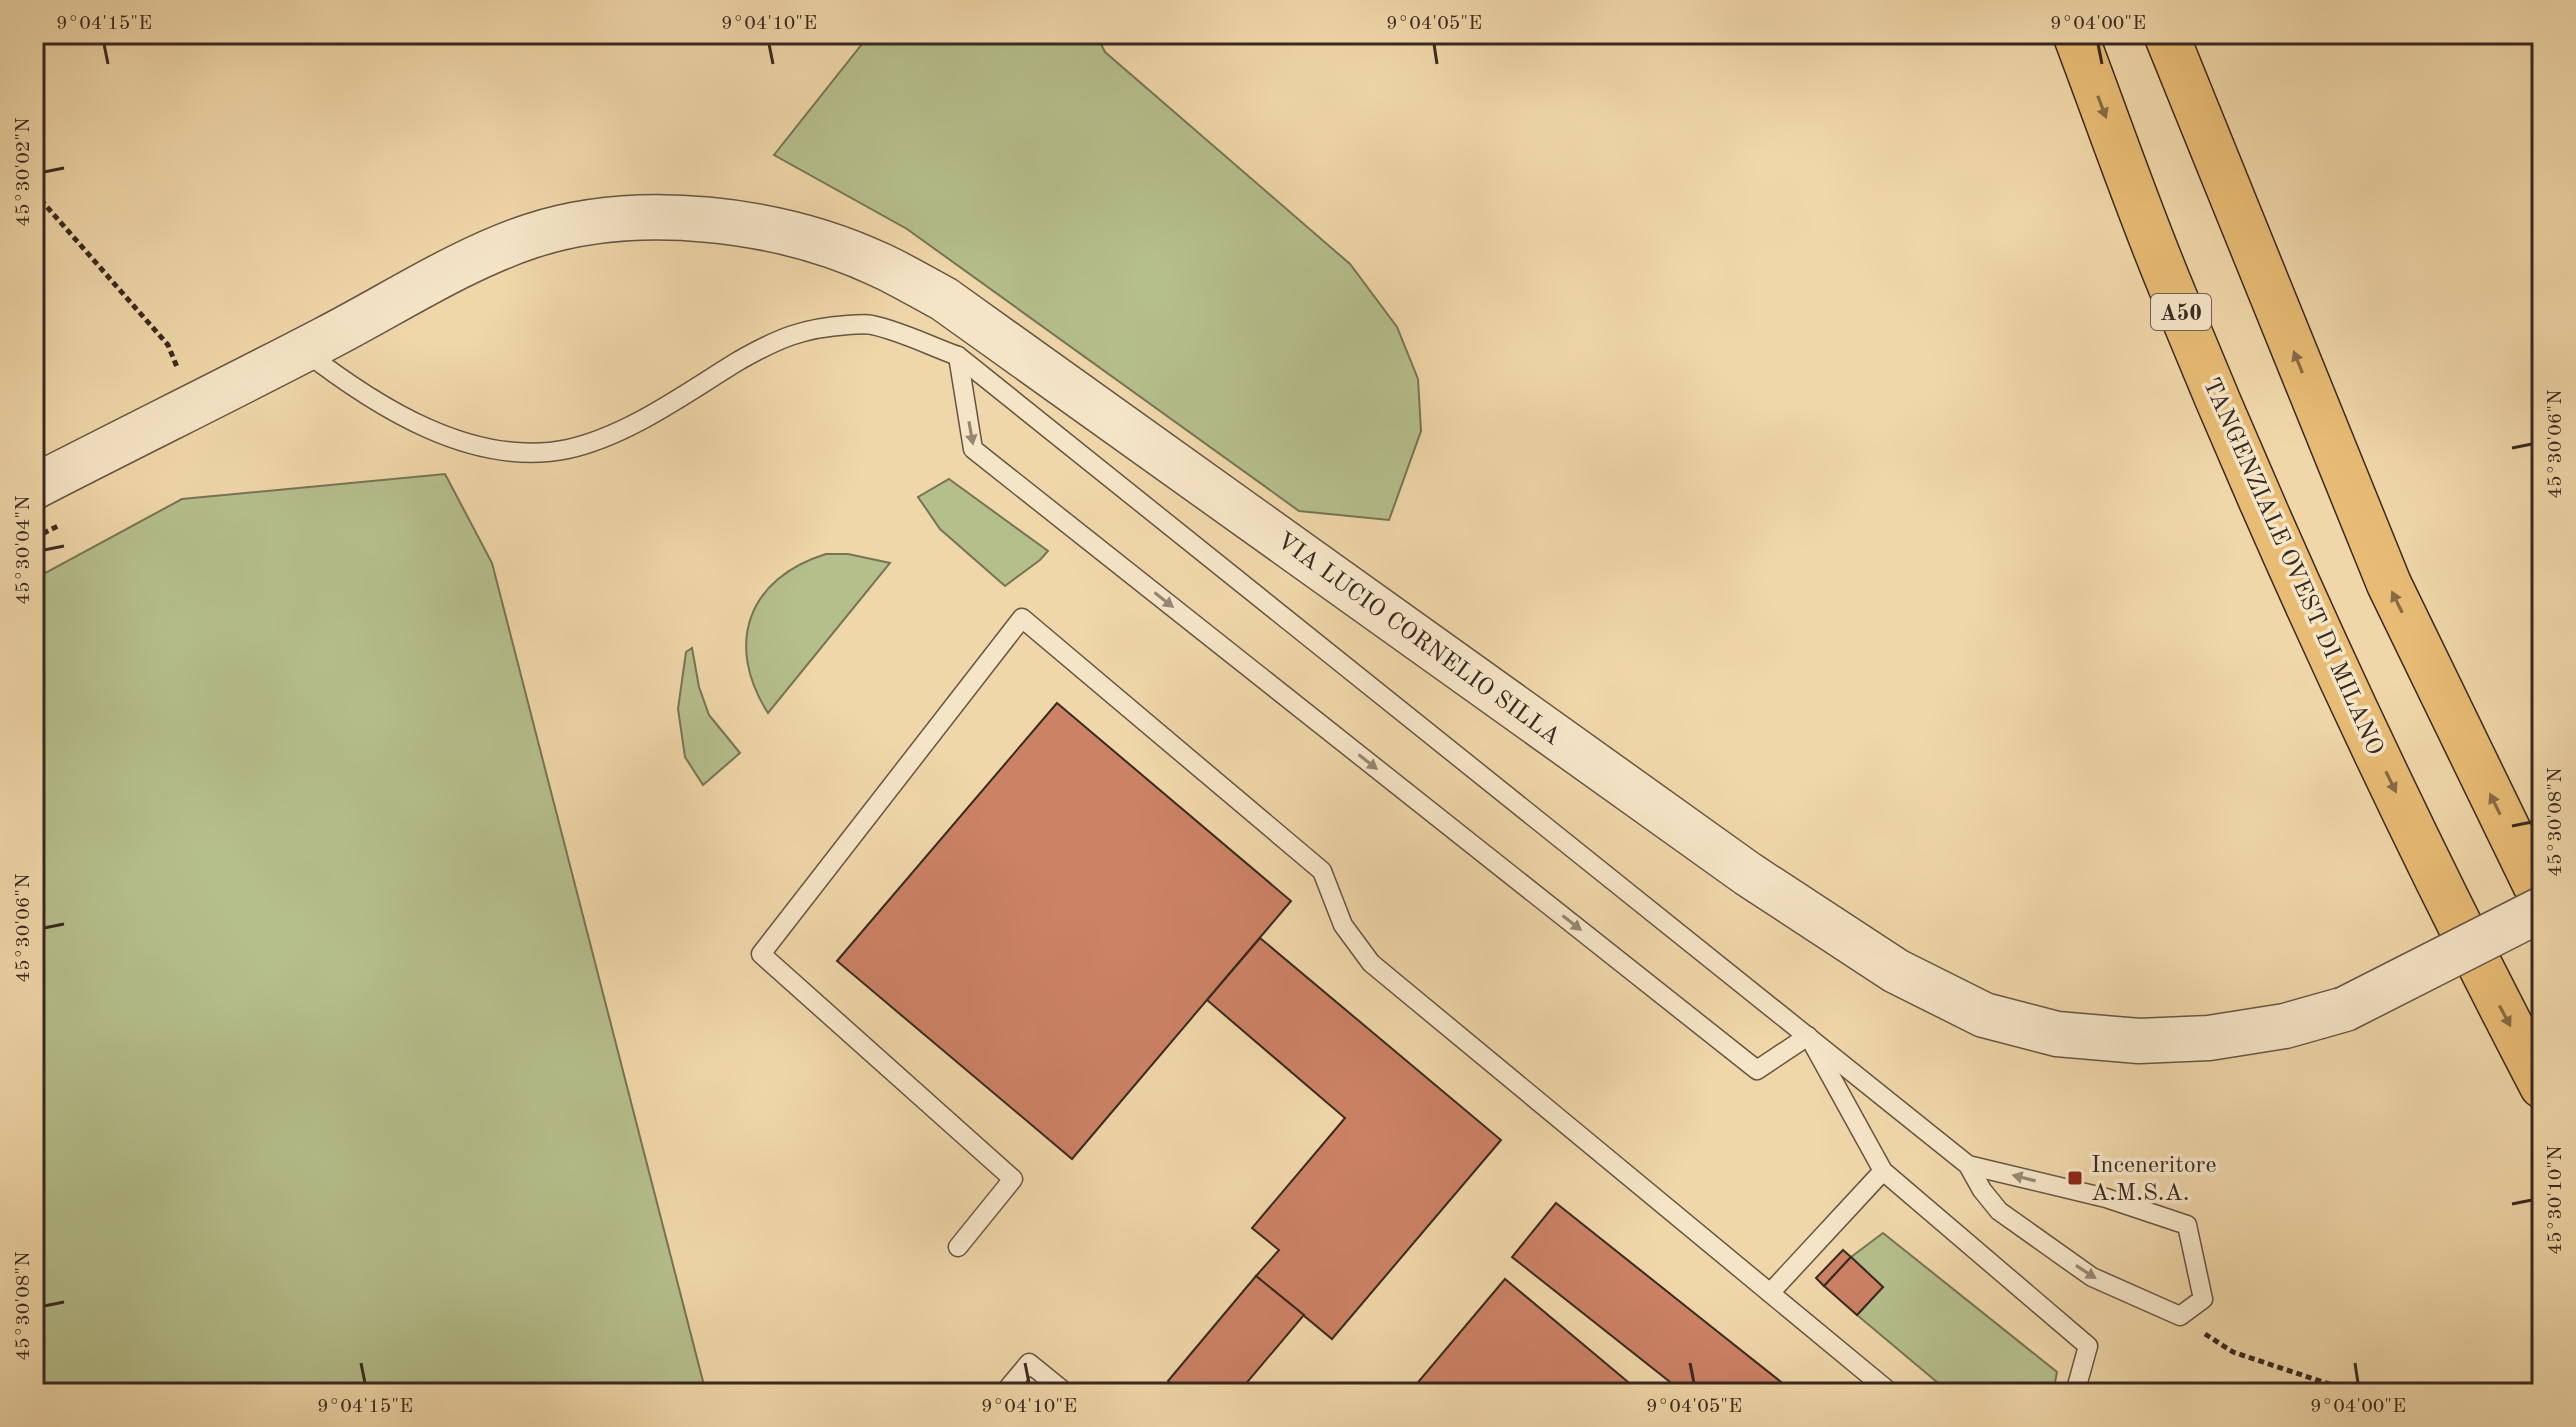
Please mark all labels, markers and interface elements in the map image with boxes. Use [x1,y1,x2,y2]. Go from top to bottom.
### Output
text: 9°04'15"E [56,14,152,34]
text: 9°04'10"E [721,14,817,34]
text: 9°04'05"E [1386,14,1482,34]
text: 9°04'00"E [2050,14,2146,34]
one-way arrow [2096,95,2109,119]
text: 45°30'02"N [14,117,34,227]
road number: A50 [2151,294,2211,330]
one-way arrow [2291,350,2304,374]
street label: TANGENZIALE OVEST DI MILANO [2198,375,2387,759]
text: 45°30'06"N [2546,389,2566,499]
one-way arrow [965,421,977,446]
text: 45°30'04"N [14,495,34,605]
street label: VIA LUCIO CORNELIO SILLA [1272,529,1564,750]
one-way arrow [2390,591,2404,614]
one-way arrow [1154,592,1174,608]
one-way arrow [1358,753,1378,769]
text: 45°30'08"N [2546,767,2566,877]
one-way arrow [2385,771,2398,794]
one-way arrow [2488,792,2502,816]
text: 45°30'06"N [14,873,34,983]
one-way arrow [1562,914,1582,931]
one-way arrow [2499,1004,2512,1027]
text: 45°30'10"N [2546,1145,2566,1255]
place label: Inceneritore A.M.S.A. [2091,1154,2216,1206]
marker: Inceneritore A.M.S.A. [2066,1169,2084,1187]
one-way arrow [2011,1171,2036,1184]
text: 45°30'08"N [14,1251,34,1361]
one-way arrow [2075,1264,2097,1278]
text: 9°04'15"E [317,1397,413,1417]
text: 9°04'10"E [981,1397,1077,1417]
text: 9°04'05"E [1646,1397,1742,1417]
text: 9°04'00"E [2310,1397,2406,1417]

